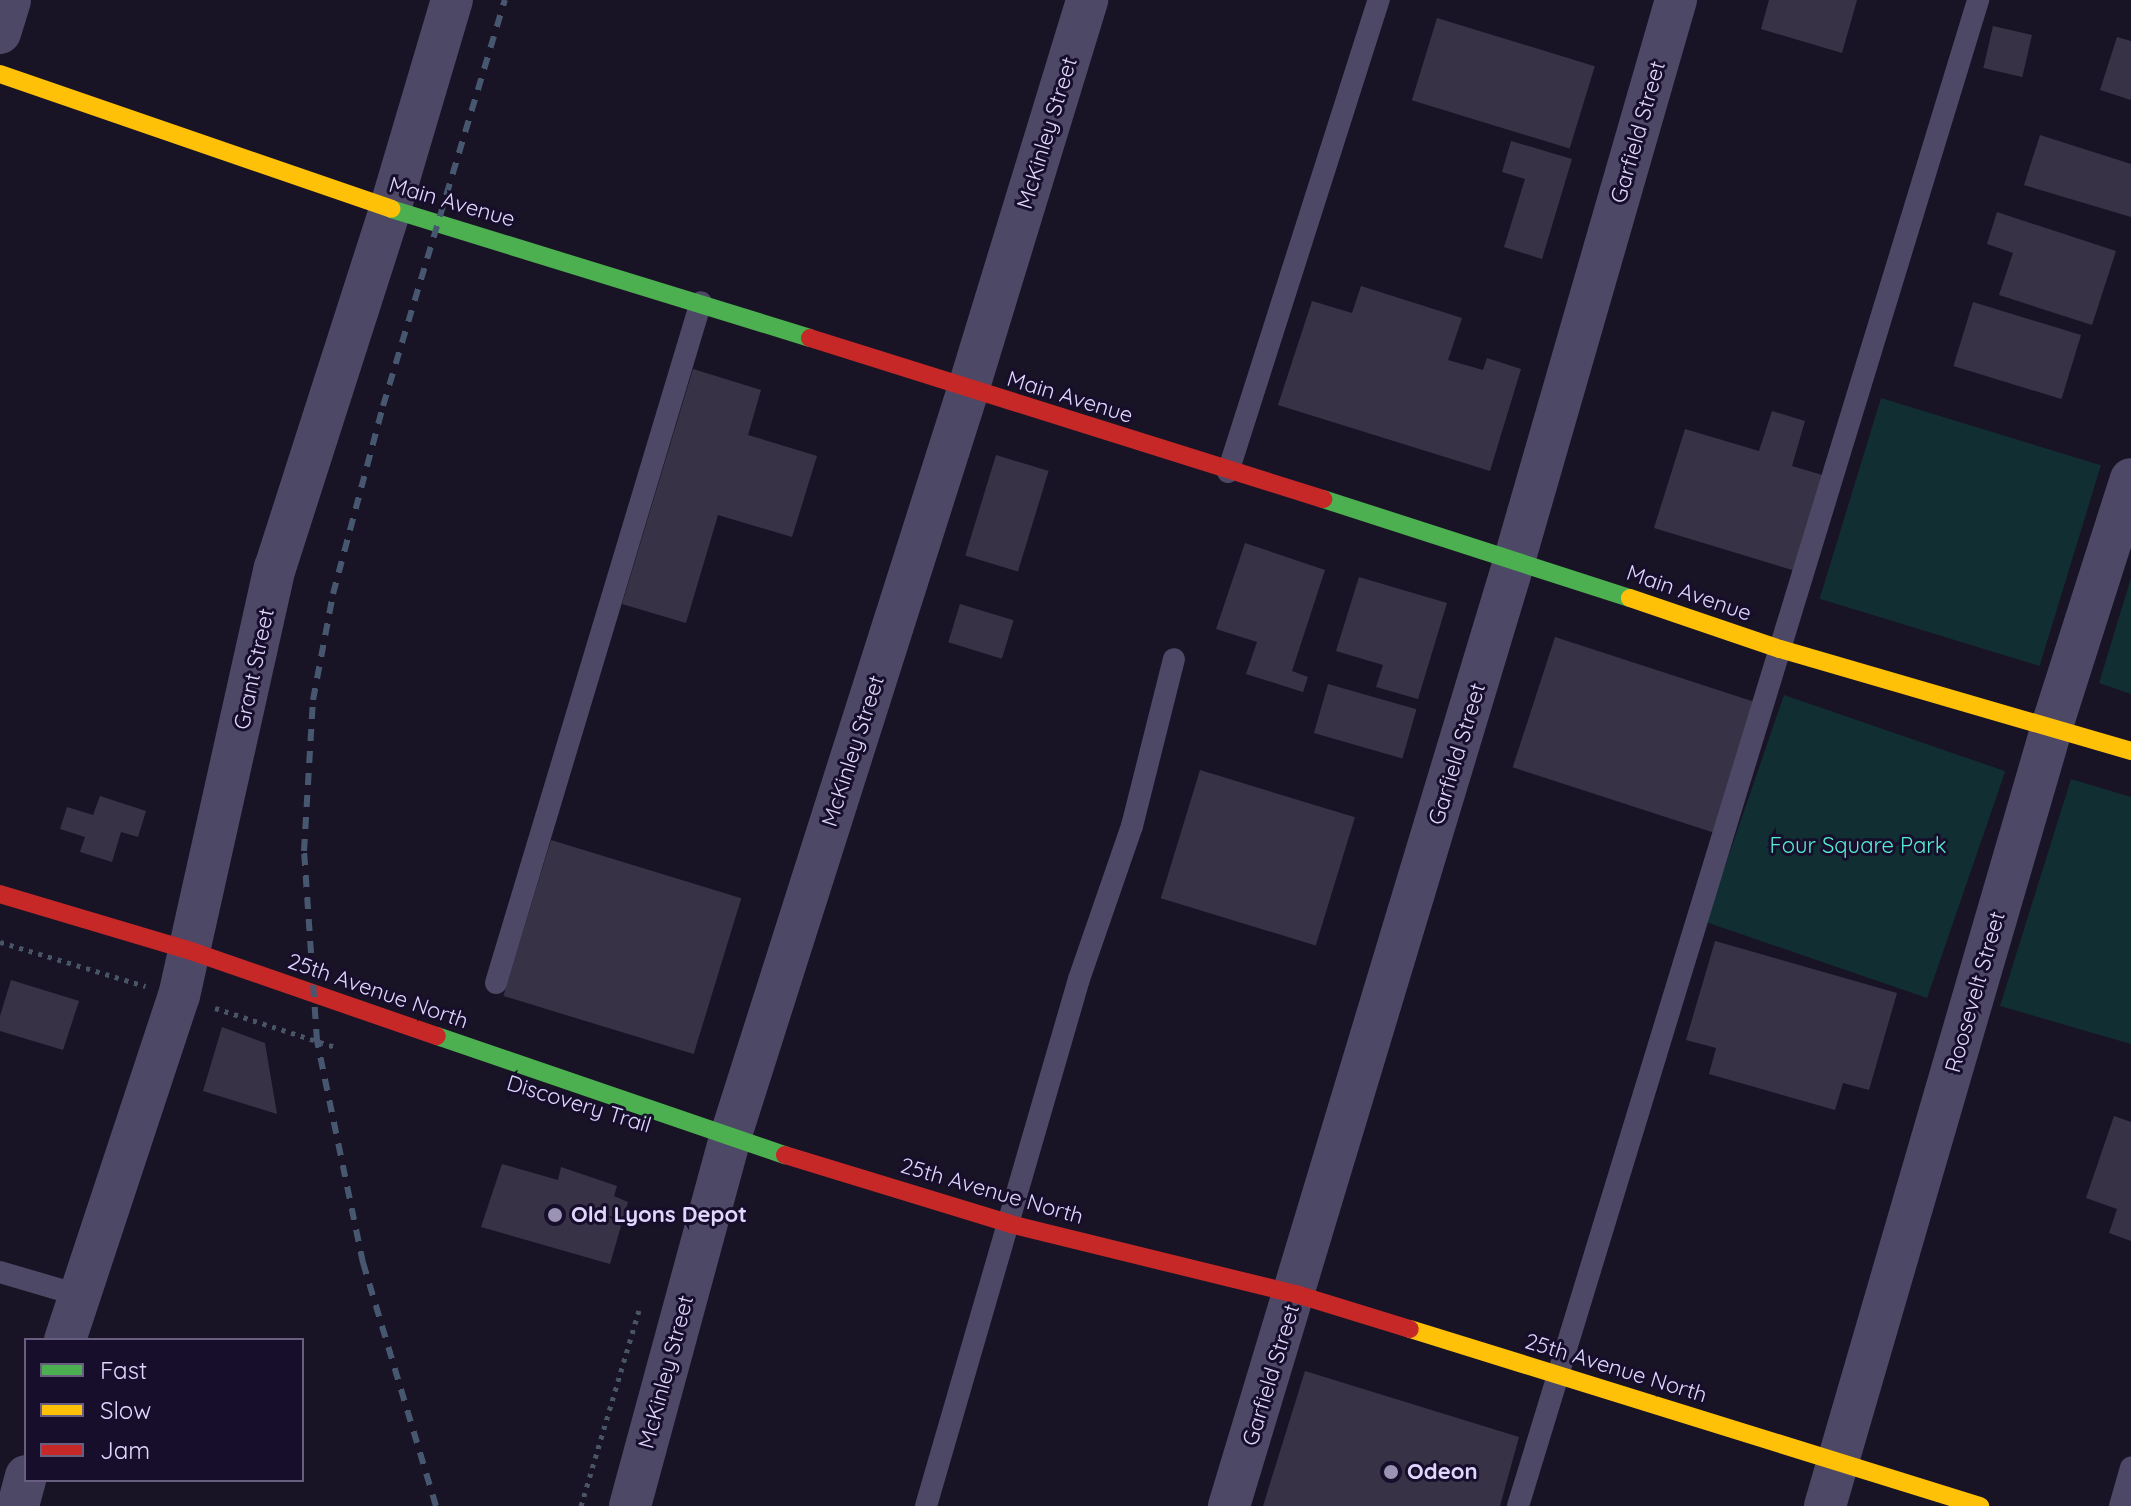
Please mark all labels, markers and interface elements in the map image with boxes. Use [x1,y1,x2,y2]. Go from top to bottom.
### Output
street label: McKinley Street [1011,54,1083,212]
street label: Garfield Street [1605,58,1671,206]
street label: Main Avenue [386,171,518,233]
street label: Main Avenue [1004,365,1136,429]
street label: Main Avenue [1623,559,1755,627]
street label: Grant Street [228,606,280,732]
street label: McKinley Street [816,672,890,830]
street label: Garfield Street [1423,680,1491,828]
park label: Four Square Park [1770,833,1946,859]
street label: Roosevelt Street [1939,908,2011,1076]
street label: 25th Avenue North [284,948,472,1034]
street label: Discovery Trail [504,1070,654,1138]
street label: 25th Avenue North [897,1152,1087,1230]
place label: Old Lyons Depot [571,1202,747,1228]
marker: Old Lyons Depot [546,1206,564,1224]
street label: McKinley Street [633,1292,699,1452]
street label: Garfield Street [1237,1301,1305,1449]
street label: 25th Avenue North [1522,1328,1710,1408]
legend [24,1338,304,1482]
text: Fast [100,1355,147,1385]
text: Slow [100,1395,151,1425]
text: Jam [100,1435,150,1465]
place label: Odeon [1407,1459,1478,1485]
marker: Odeon [1382,1463,1400,1481]

